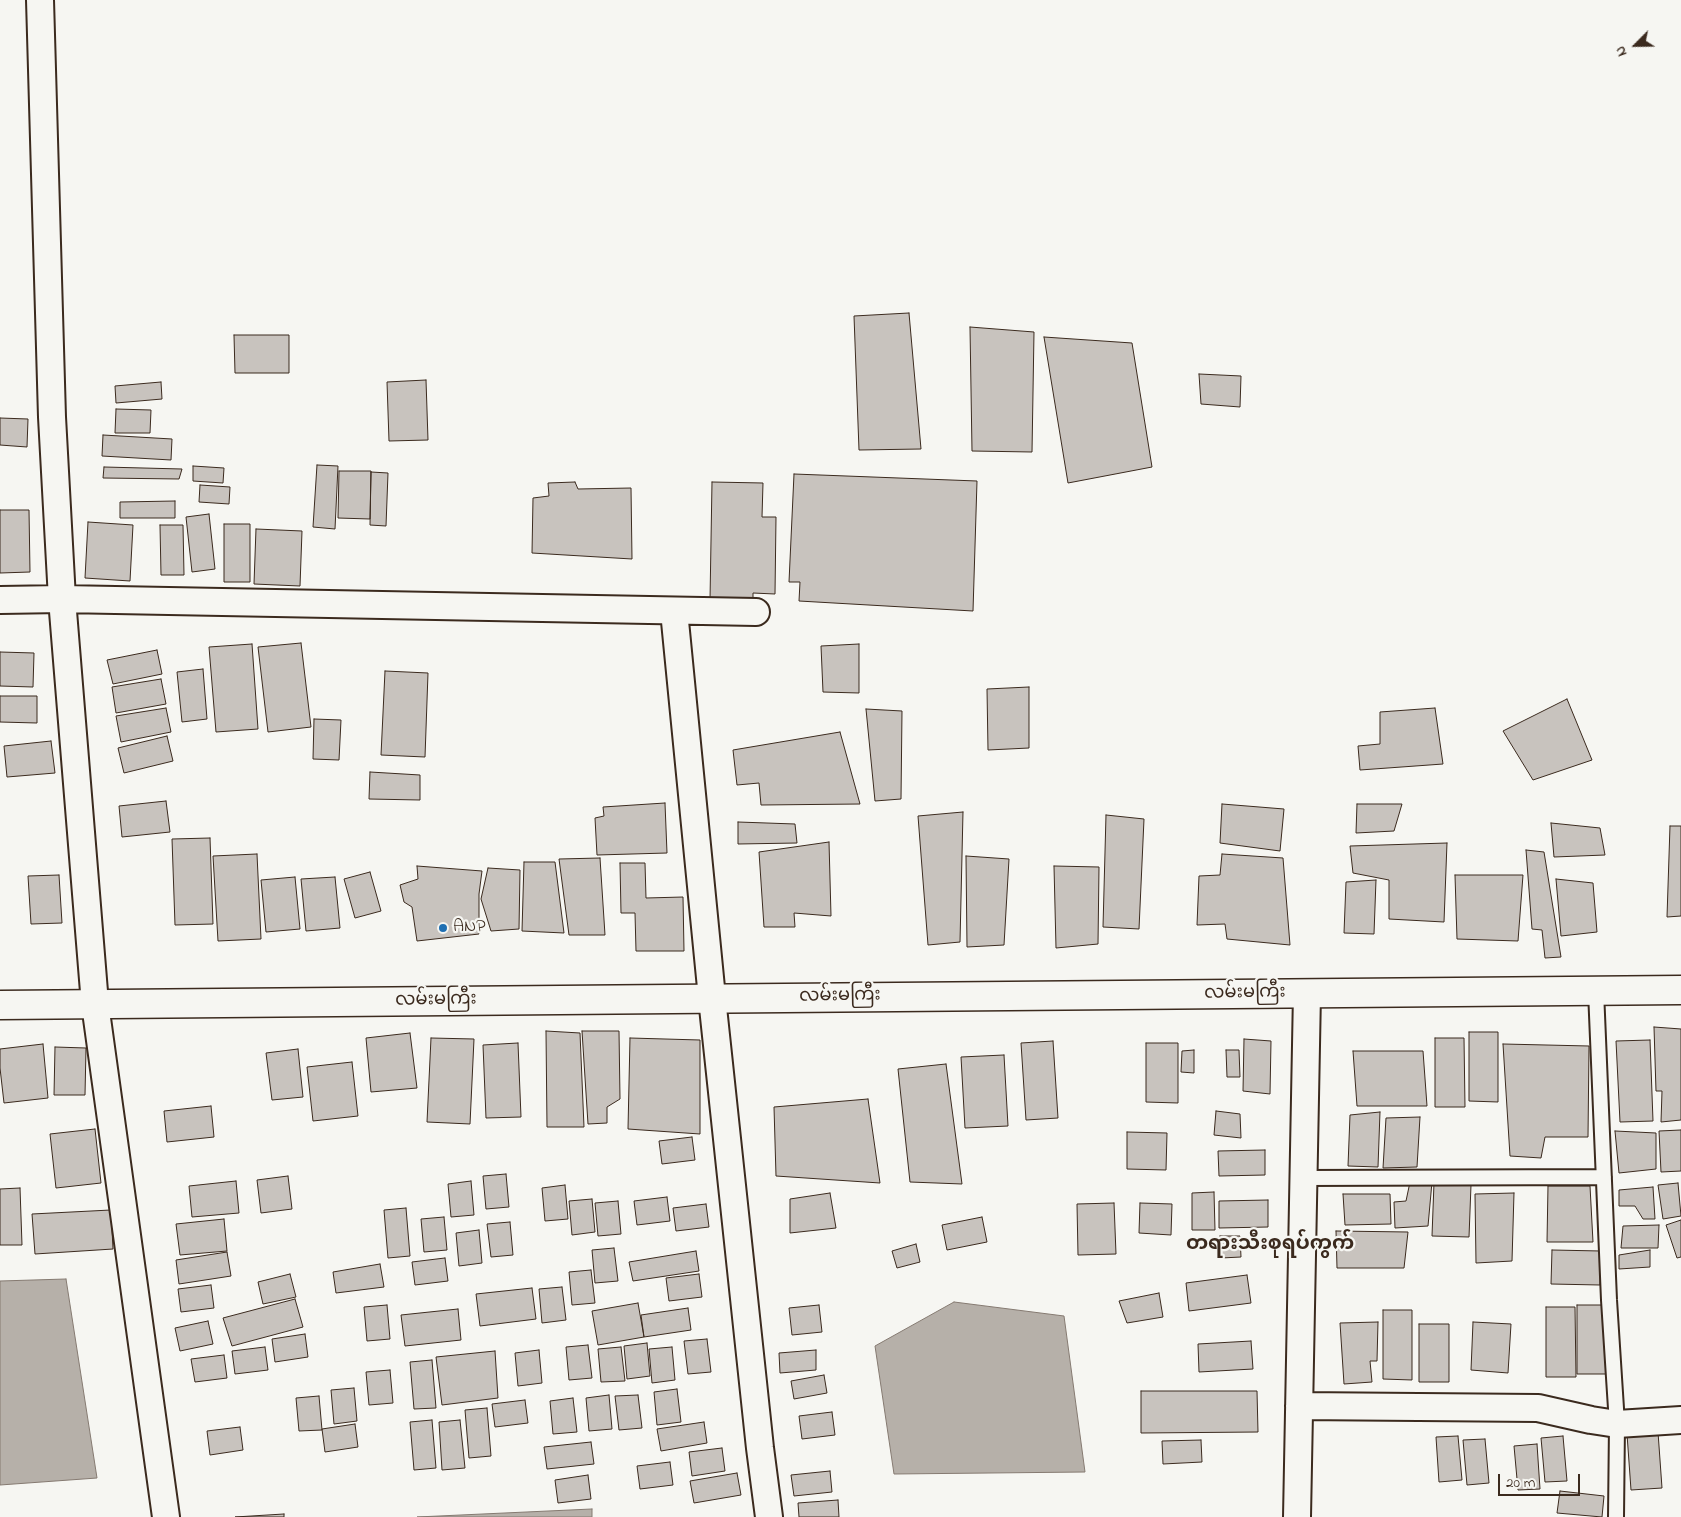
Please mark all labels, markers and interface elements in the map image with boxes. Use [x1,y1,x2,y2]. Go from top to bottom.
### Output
north arrow [1611,20,1661,70]
text: N [1610,43,1633,60]
place label: ANP [453,917,486,939]
marker: ANP [437,922,449,934]
street label: လမ်းမကြီး [1204,982,1286,1006]
street label: လမ်းမကြီး [799,985,881,1009]
street label: လမ်းမကြီး [395,989,477,1013]
district label: တရားသီးစုရပ်ကွက် [1186,1234,1354,1258]
scale bar [1501,1464,1584,1496]
text: 20 m [1506,1472,1535,1494]

